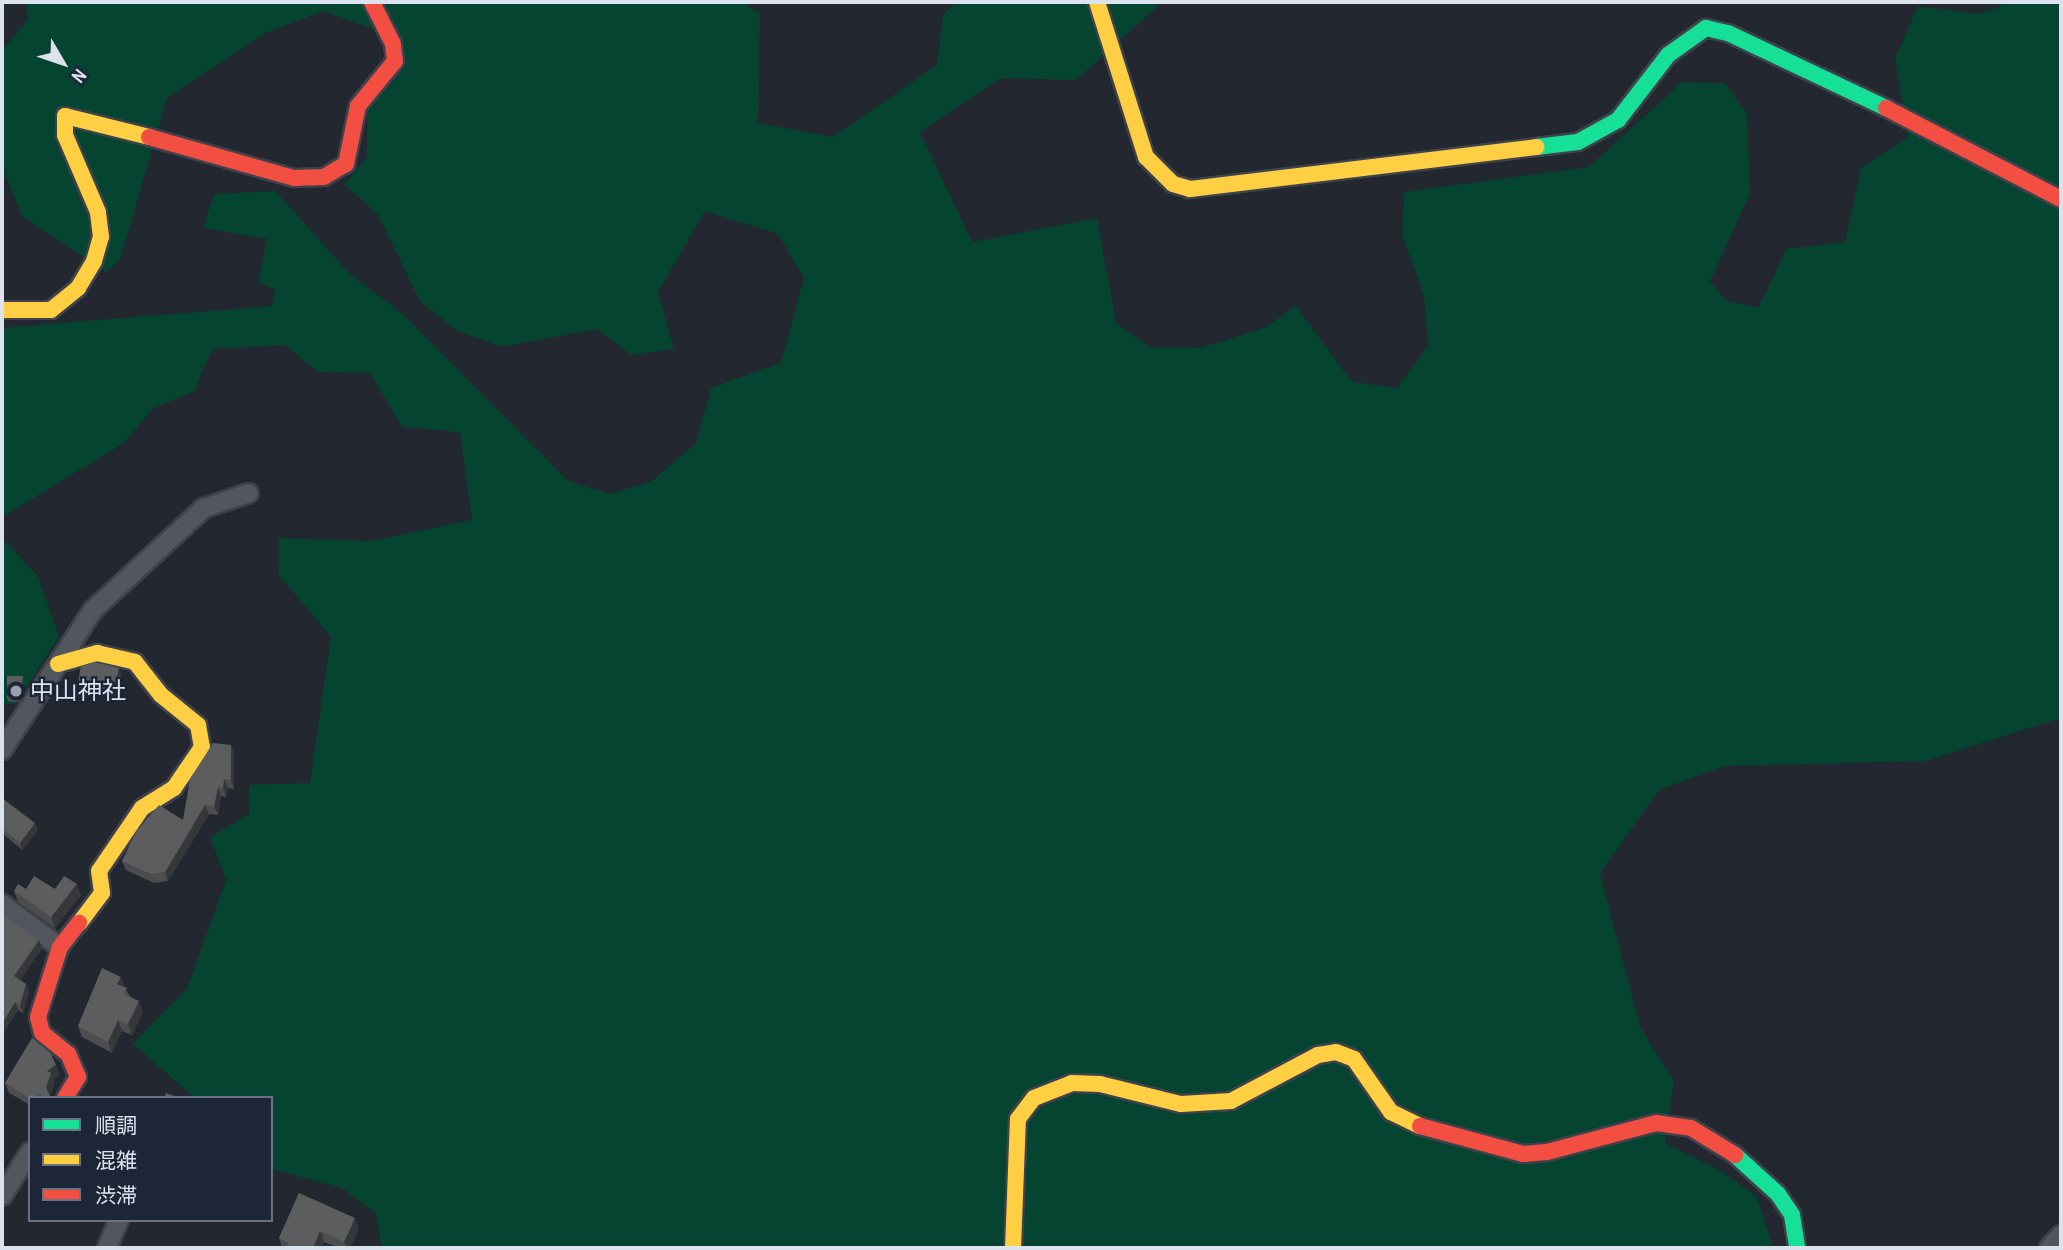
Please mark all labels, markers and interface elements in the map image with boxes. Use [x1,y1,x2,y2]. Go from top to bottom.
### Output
north arrow [28,28,98,98]
text: N [66,64,93,89]
place label: 中山神社 [30,677,126,705]
marker: 中山神社 [8,683,24,699]
legend [28,1096,273,1222]
text: 順調 [95,1111,137,1140]
text: 混雑 [95,1146,137,1175]
text: 渋滞 [95,1181,137,1210]

